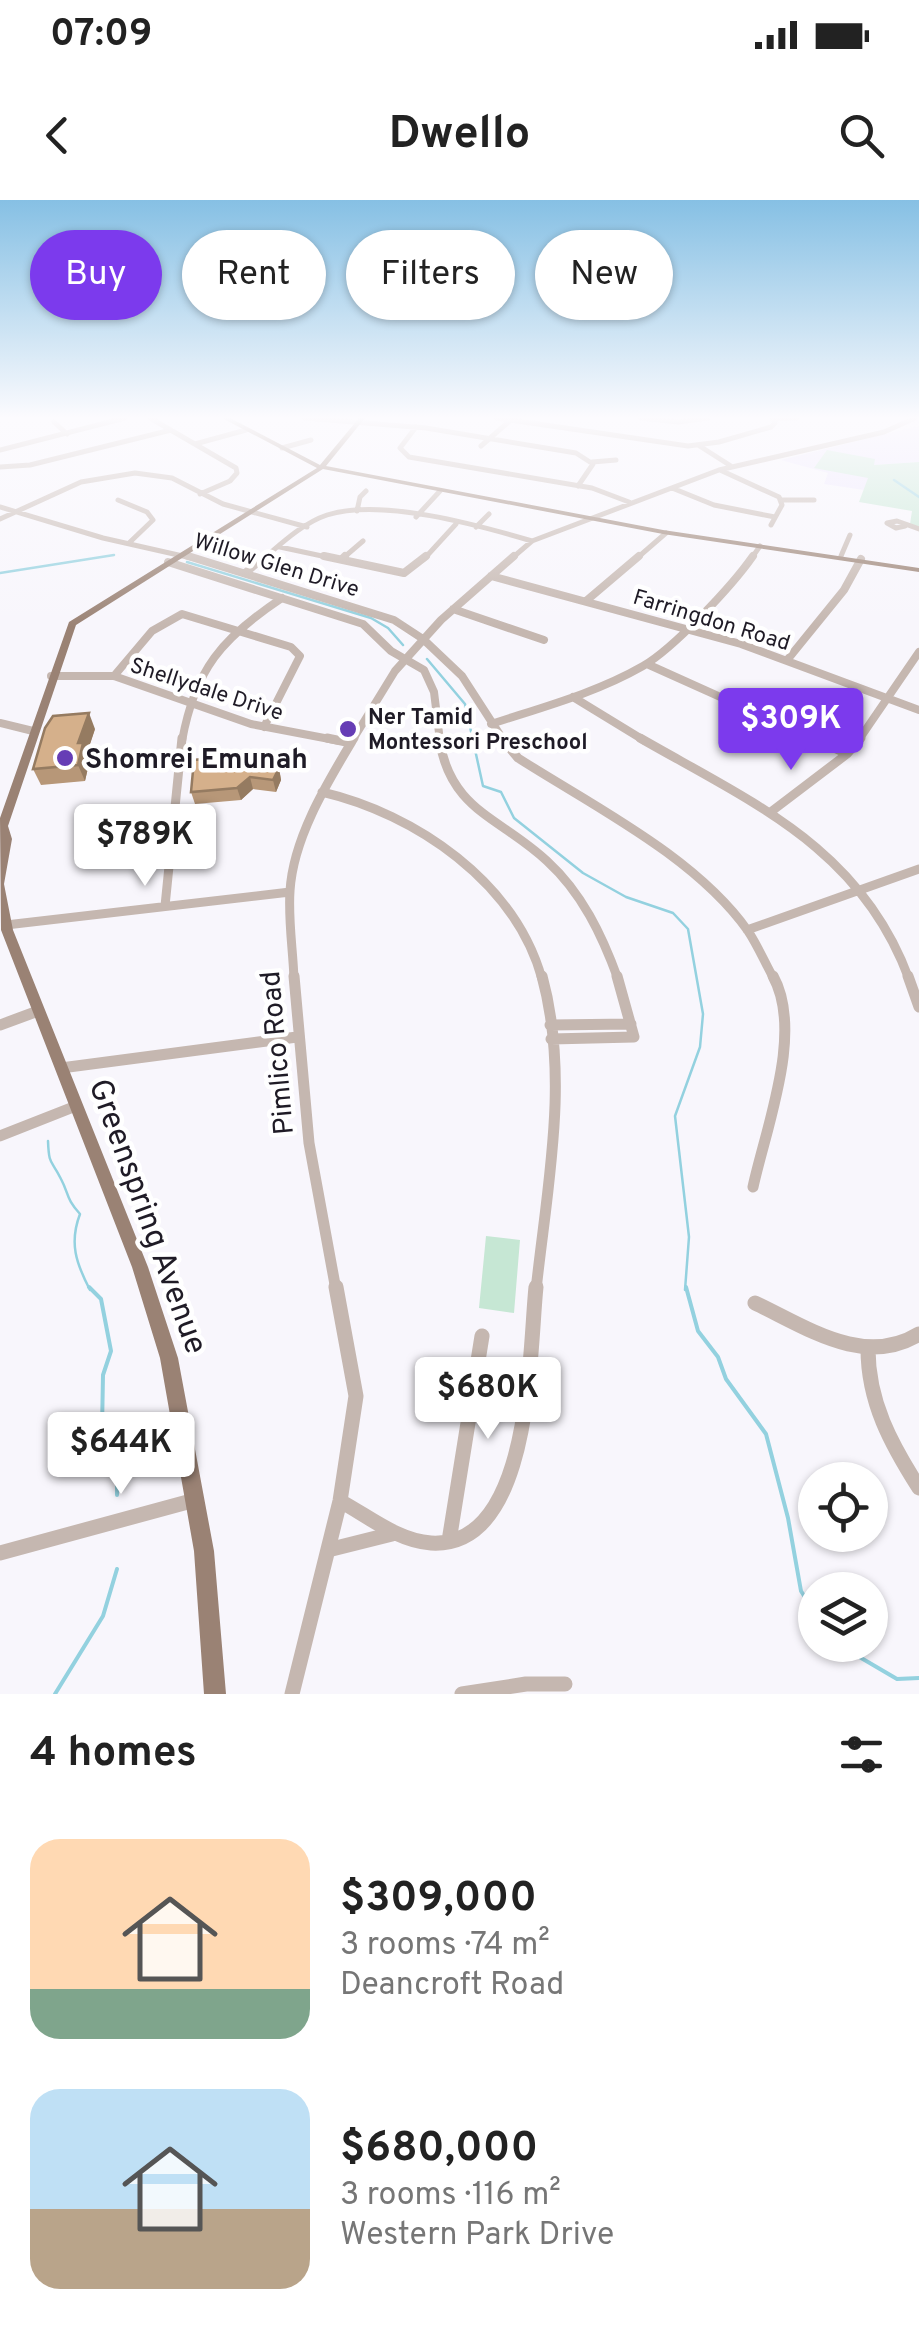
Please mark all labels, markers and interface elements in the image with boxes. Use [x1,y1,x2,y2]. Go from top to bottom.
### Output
text: 07:09 [50,11,152,60]
text: Dwello [389,107,530,164]
icon: back [30,108,85,163]
icon: search [834,108,889,163]
chip: Buy [30,230,162,320]
chip: Rent [182,230,326,320]
chip: Filters [346,230,515,320]
chip: New [535,230,673,320]
street label: Willow Glen Drive [190,528,362,604]
street label: Farringdon Road [629,585,793,658]
street label: Shellydale Drive [126,653,286,728]
pin: $309K [721,688,861,773]
text: $309K [740,700,842,740]
place label: Ner Tamid Montessori Preschool [368,705,588,757]
marker: Ner Tamid Montessori Preschool [337,718,359,740]
place label: Shomrei Emunah [85,743,308,779]
marker: Shomrei Emunah [54,747,76,769]
pin: $789K [75,804,215,889]
text: $789K [96,816,194,856]
street label: Pimlico Road [254,969,304,1136]
street label: Greenspring Avenue [78,1074,215,1360]
pin: $680K [418,1357,558,1442]
text: $680K [437,1369,539,1409]
pin: $644K [51,1412,191,1497]
text: $644K [70,1424,172,1464]
map controls [798,1462,888,1662]
button: locate [798,1462,888,1552]
button: layers [798,1572,888,1662]
icon: filters [834,1727,889,1782]
text: 4 homes [30,1728,197,1781]
text: $309,000 [340,1873,537,1926]
icon: home [110,1879,230,1999]
text: 3 rooms · 74 m² [340,1926,550,1966]
text: Deancroft Road [340,1966,564,2006]
text: $680,000 [340,2123,538,2176]
icon: home [110,2129,230,2249]
text: 3 rooms · 116 m² [340,2176,561,2216]
text: Western Park Drive [340,2216,614,2256]

